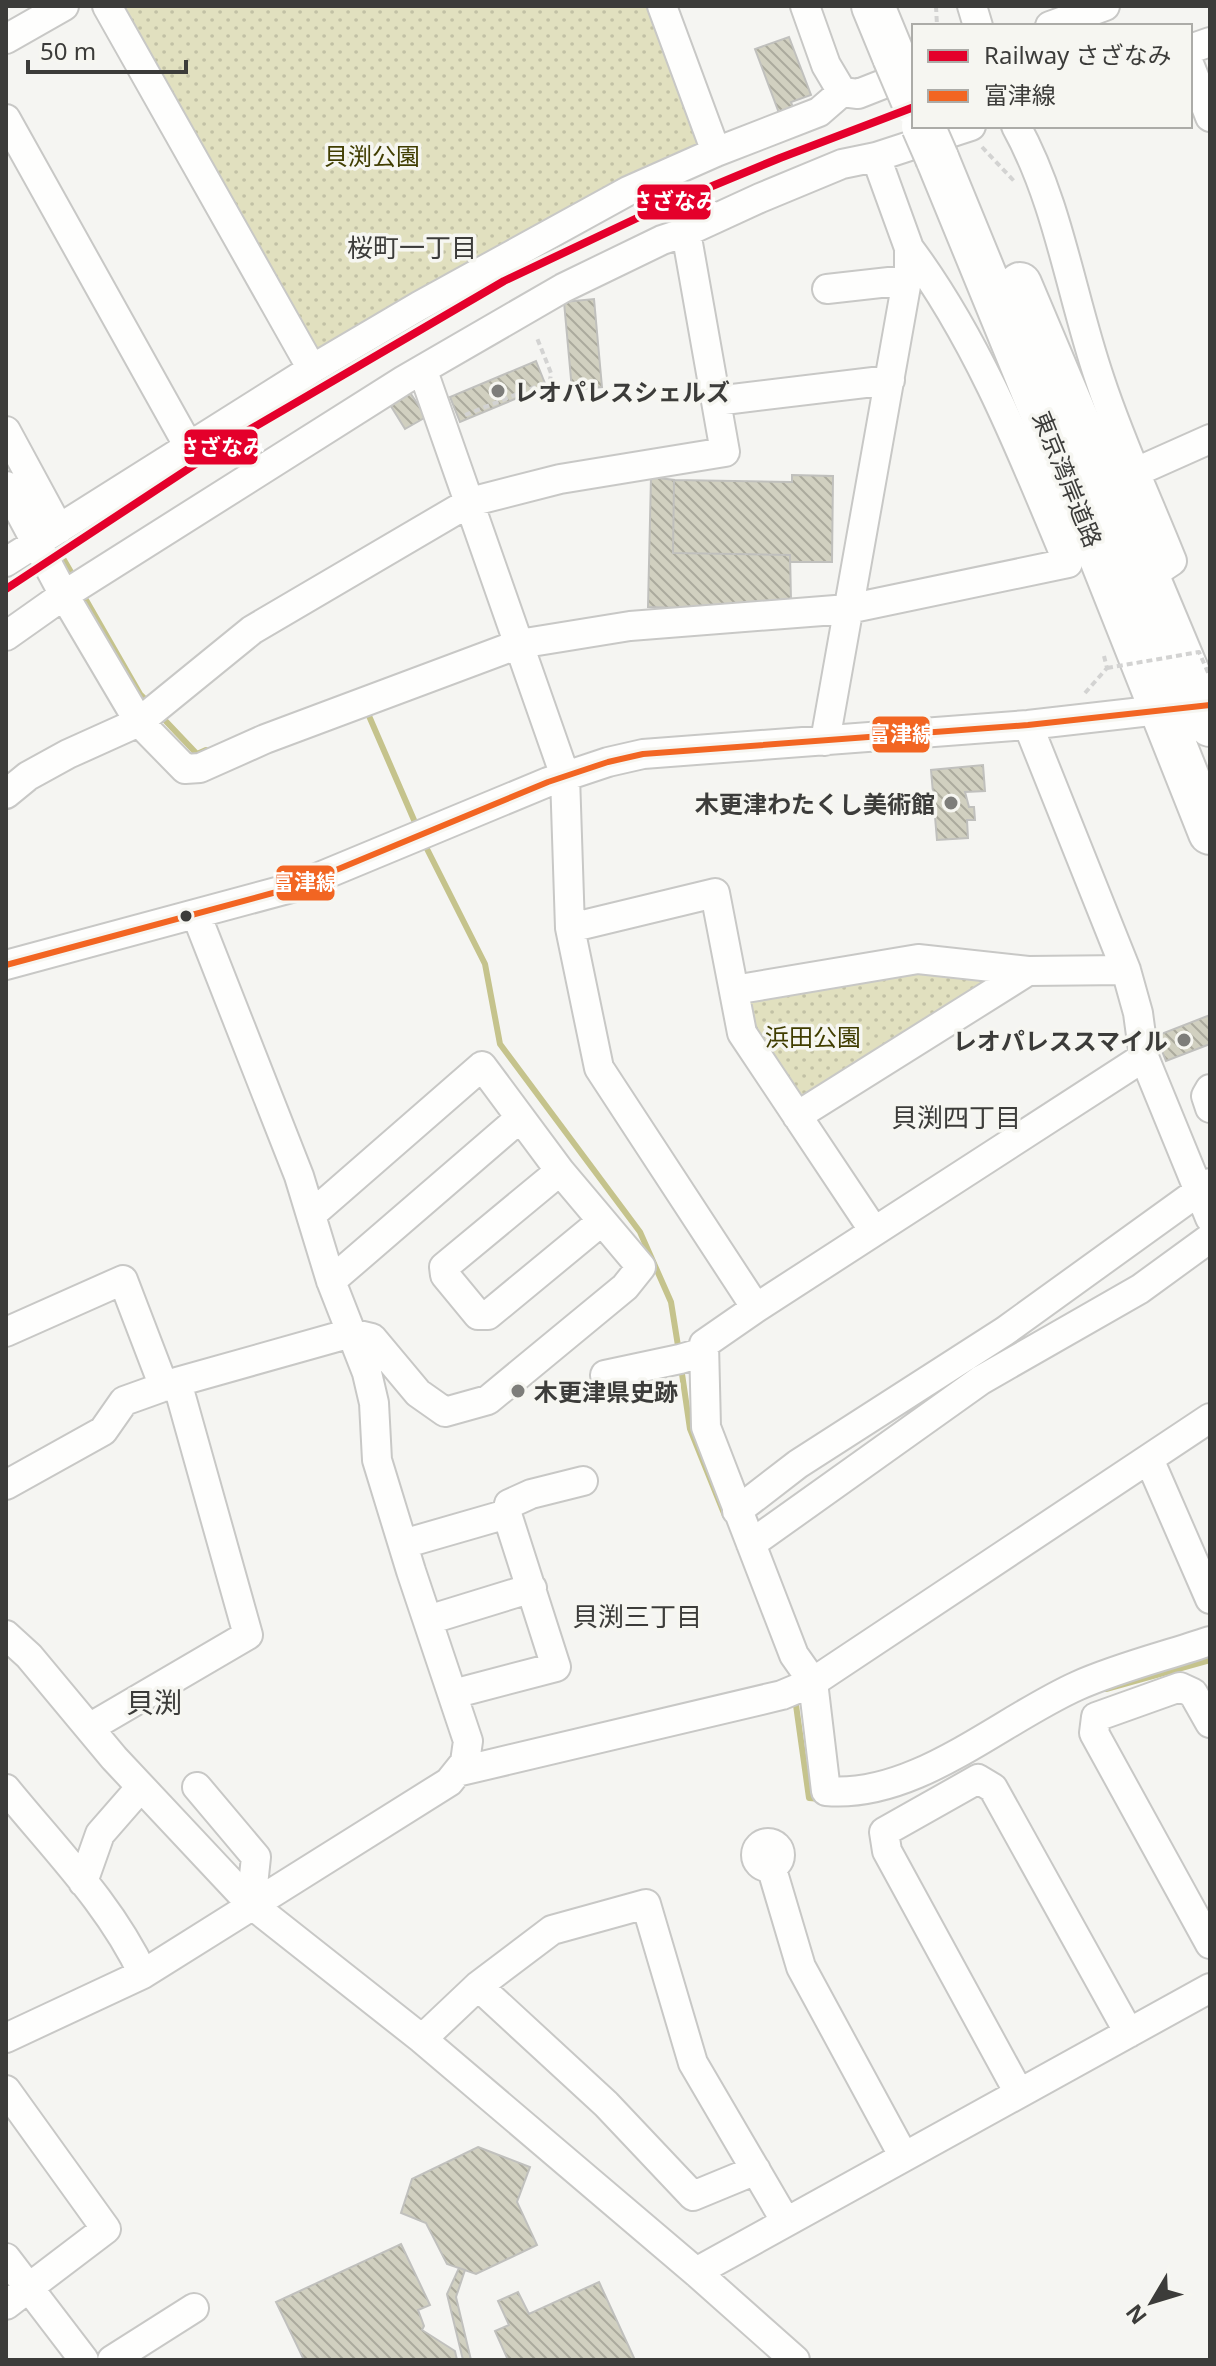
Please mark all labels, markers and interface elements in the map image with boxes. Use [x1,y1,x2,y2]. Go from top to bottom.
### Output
scale bar [28,24,186,74]
legend [912,24,1192,128]
text: 50 m [40,34,96,67]
text: Railway さざなみ [984,38,1172,71]
text: 富津線 [984,78,1056,111]
park label: 貝渕公園 [324,139,420,172]
line badge: さざなみ [636,183,712,221]
text: さざなみ [630,185,718,215]
district label: 桜町一丁目 [347,229,477,265]
place label: レオパレスシェルズ [514,375,730,408]
marker: レオパレスシェルズ [489,382,507,400]
street label: 東京湾岸道路 [1026,406,1110,552]
line badge: さざなみ [183,428,259,466]
text: さざなみ [177,431,265,461]
line badge: 富津線 [871,715,931,754]
text: 富津線 [868,718,934,748]
place label: 木更津わたくし美術館 [695,787,935,820]
marker: 木更津わたくし美術館 [942,794,960,812]
line badge: 富津線 [275,864,336,902]
text: 富津線 [272,866,338,896]
unlabelled marker [178,908,194,924]
park label: 浜田公園 [765,1020,861,1053]
place label: レオパレススマイル [953,1024,1168,1057]
marker: レオパレススマイル [1175,1031,1193,1049]
district label: 貝渕四丁目 [891,1099,1021,1135]
place label: 木更津県史跡 [534,1375,678,1408]
marker: 木更津県史跡 [509,1382,527,1400]
district label: 貝渕三丁目 [572,1598,702,1634]
district label: 貝渕 [126,1683,182,1721]
north arrow [1112,2262,1192,2342]
text: N [1118,2299,1153,2331]

